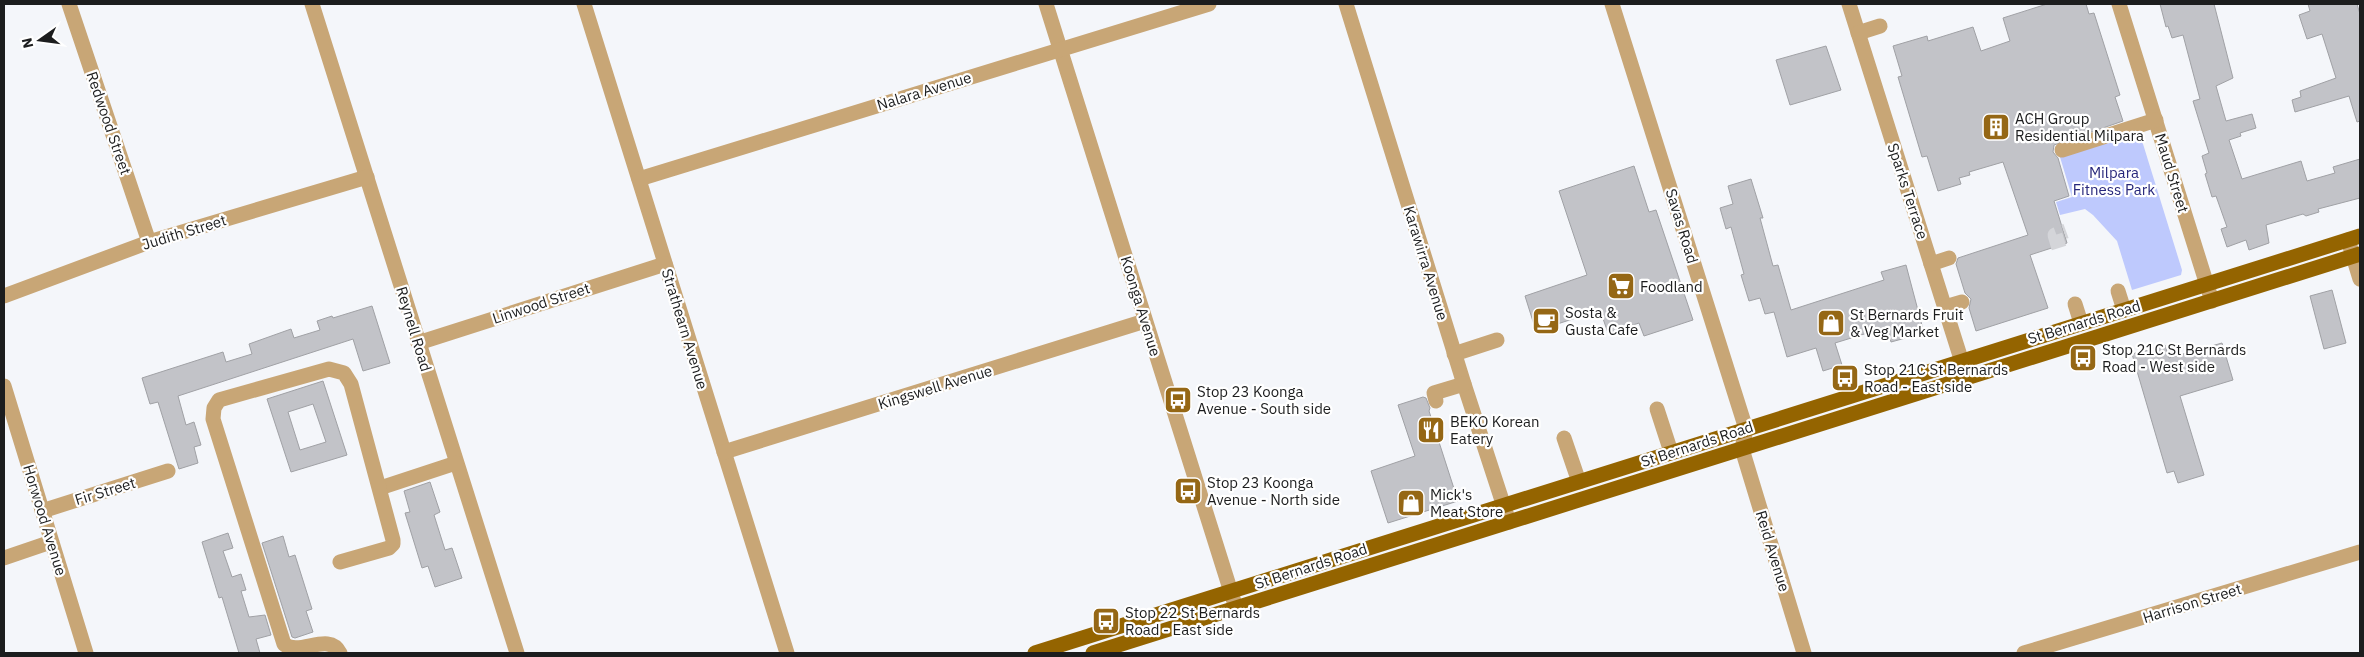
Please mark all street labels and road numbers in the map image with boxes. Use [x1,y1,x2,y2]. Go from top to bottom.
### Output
street label: Nalara Avenue [874,68,974,114]
street label: Redwood Street [82,69,136,177]
street label: Maud Street [2151,131,2193,215]
street label: Sparks Terrace [1884,140,1932,242]
street label: Savas Road [1662,186,1702,266]
street label: Karawirra Avenue [1400,204,1452,322]
street label: Judith Street [140,210,228,254]
street label: Koonga Avenue [1117,254,1165,358]
street label: Strathearn Avenue [658,266,712,392]
street label: Linwood Street [490,278,592,328]
street label: Reynell Road [392,284,436,374]
street label: St Bernards Road [2025,296,2143,348]
street label: Kingswell Avenue [876,361,994,413]
street label: St Bernards Road [1638,417,1756,471]
street label: Horwood Avenue [19,462,71,578]
street label: Fir Street [72,473,138,509]
street label: Reid Avenue [1752,508,1794,594]
street label: St Bernards Road [1252,539,1370,593]
street label: Harrison Street [2140,579,2244,627]

